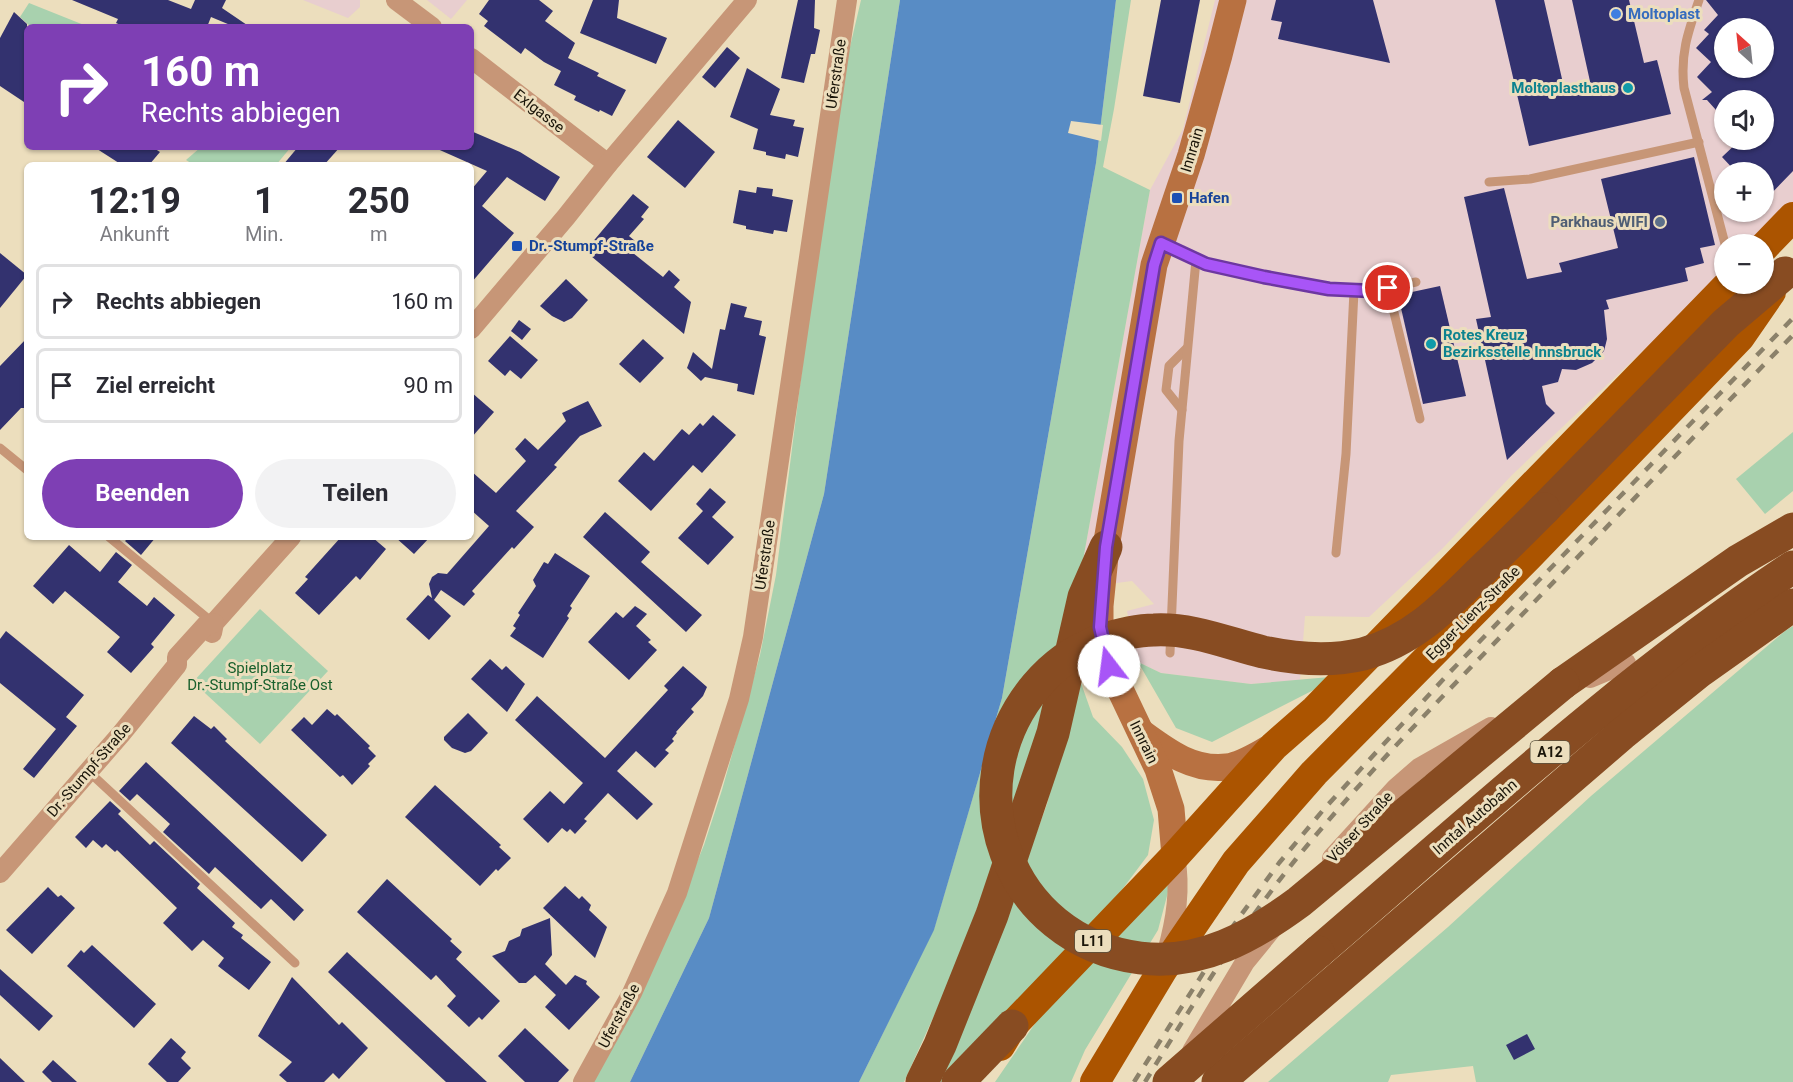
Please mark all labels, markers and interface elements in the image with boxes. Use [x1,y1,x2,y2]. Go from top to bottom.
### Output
place label: Moltoplast [1628,5,1700,23]
marker: Moltoplast [1609,7,1623,21]
north arrow [1714,18,1774,78]
map controls [1714,18,1774,294]
street label: Uferstraße [822,38,850,110]
text: 160 m [141,47,260,96]
icon: right [42,48,120,126]
place label: Moltoplasthaus [1511,79,1616,97]
marker: Moltoplasthaus [1621,81,1635,95]
street label: Exlgasse [510,86,568,136]
button: sound [1714,90,1774,150]
text: Rechts abbiegen [141,97,341,129]
street label: Innrain [1177,126,1207,174]
button: + [1714,162,1774,222]
text: 12:19 [88,180,181,222]
text: 1 [254,180,275,222]
text: 250 [348,180,410,222]
place label: Hafen [1189,189,1229,207]
marker: Hafen [1170,191,1184,205]
place label: Parkhaus WIFI [1550,213,1648,231]
marker: Parkhaus WIFI [1653,215,1667,229]
text: Ankunft [100,222,169,246]
text: Min. [245,222,284,246]
text: m [370,222,388,246]
button: − [1714,234,1774,294]
place label: Dr.-Stumpf-Straße [529,237,654,255]
marker: Dr.-Stumpf-Straße [510,239,524,253]
pin [1362,262,1413,313]
icon: arrive [1371,271,1404,304]
icon: right [45,285,78,318]
text: Rechts abbiegen [96,289,261,314]
text: 160 m [391,289,453,314]
place label: Rotes Kreuz Bezirksstelle Innsbruck [1443,326,1602,361]
marker: Rotes Kreuz Bezirksstelle Innsbruck [1424,337,1438,351]
icon: arrive [45,369,78,402]
text: Ziel erreicht [96,373,215,398]
text: 90 m [404,373,453,398]
button: Beenden [42,459,243,528]
button: Teilen [255,459,456,528]
street label: Uferstraße [751,519,779,591]
street label: Egger-Lienz-Straße [1422,562,1524,664]
position arrow [1077,634,1141,698]
park label: Spielplatz Dr.-Stumpf-Straße Ost [187,659,333,694]
street label: Innrain [1126,718,1162,766]
street label: Dr.-Stumpf-Straße [43,719,135,821]
road number: A12 [1530,741,1570,763]
street label: Inntal Autobahn [1429,776,1521,858]
street label: Völser Straße [1323,788,1397,866]
road number: L11 [1075,930,1111,952]
street label: Uferstraße [595,981,643,1051]

